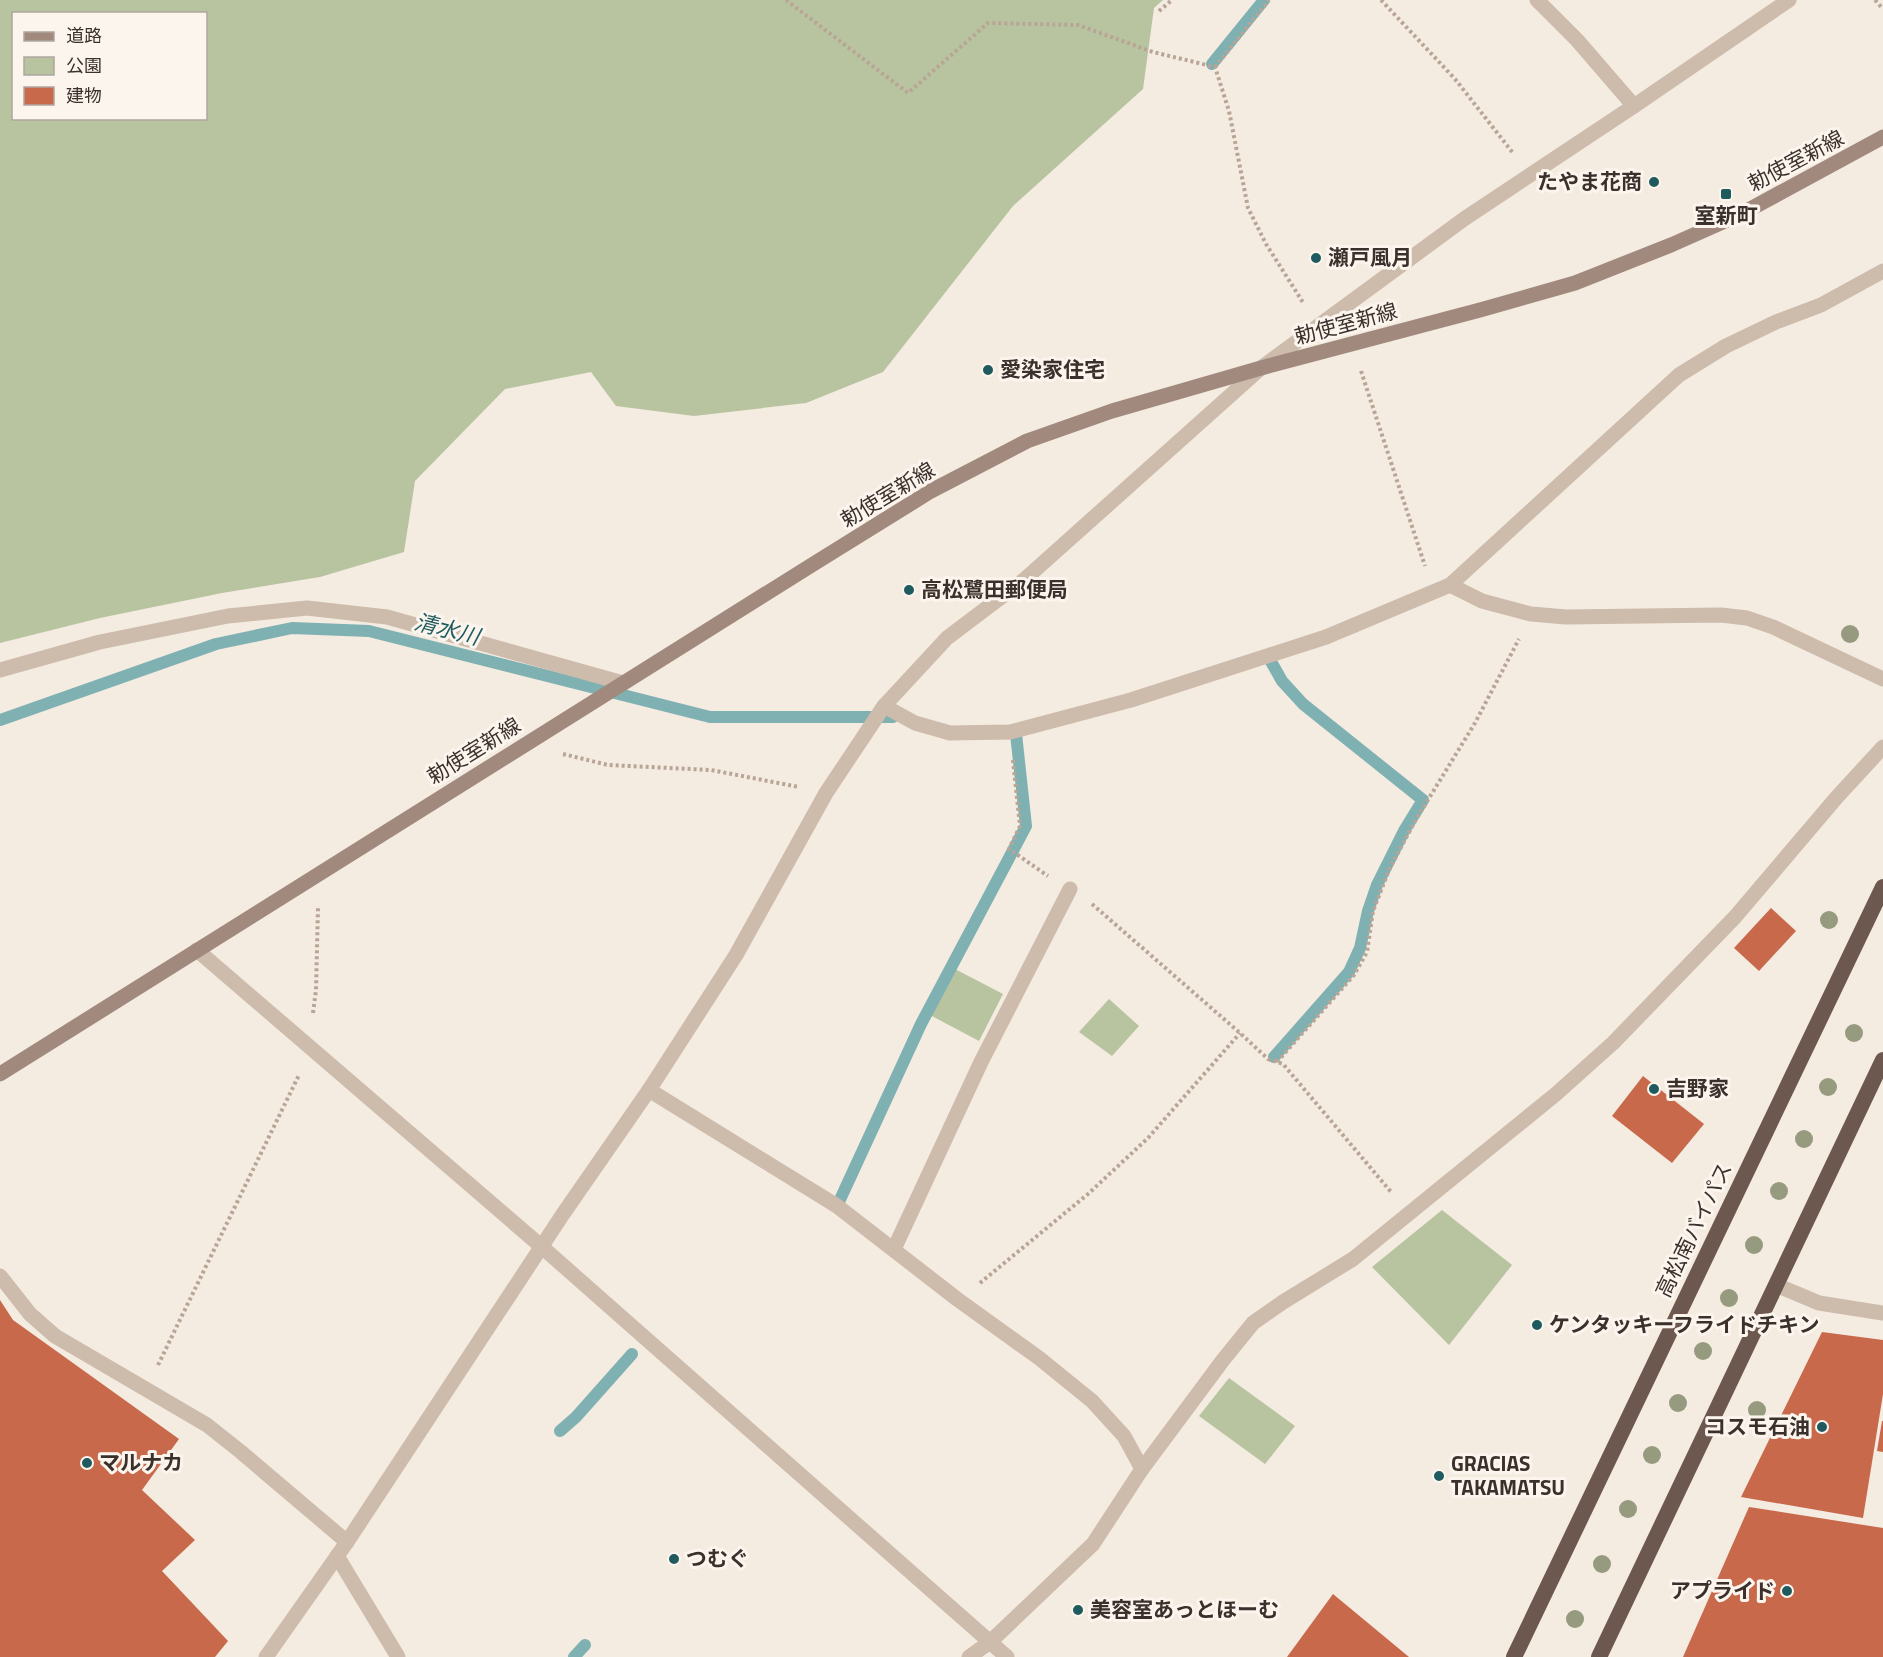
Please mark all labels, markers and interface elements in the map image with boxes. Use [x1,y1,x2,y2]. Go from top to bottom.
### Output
legend [12,12,207,120]
text: 道路 [66,22,102,49]
text: 公園 [66,52,102,79]
text: 建物 [66,82,102,109]
street label: 勅使室新線 [1742,121,1849,199]
place label: たやま花商 [1537,165,1642,197]
marker: たやま花商 [1647,175,1661,189]
marker: 室新町 [1719,187,1733,201]
place label: 室新町 [1695,199,1758,231]
place label: 瀬戸風月 [1328,241,1412,273]
marker: 瀬戸風月 [1309,251,1323,265]
street label: 勅使室新線 [1291,294,1401,352]
place label: 愛染家住宅 [1000,353,1105,385]
marker: 愛染家住宅 [981,363,995,377]
street label: 勅使室新線 [834,453,941,535]
place label: 高松鷺田郵便局 [921,573,1068,605]
marker: 高松鷺田郵便局 [902,583,916,597]
water label: 清水川 [411,605,485,654]
street label: 勅使室新線 [420,709,526,792]
place label: 吉野家 [1666,1072,1729,1104]
marker: 吉野家 [1647,1082,1661,1096]
street label: 高松南バイパス [1647,1157,1740,1302]
place label: ケンタッキーフライドチキン [1549,1308,1819,1340]
marker: ケンタッキーフライドチキン [1530,1318,1544,1332]
place label: コスモ石油 [1705,1410,1810,1442]
marker: コスモ石油 [1815,1420,1829,1434]
place label: マルナカ [99,1446,183,1478]
place label: GRACIAS TAKAMATSU [1451,1447,1565,1503]
marker: マルナカ [80,1456,94,1470]
marker: GRACIAS TAKAMATSU [1432,1469,1446,1483]
place label: つむぐ [686,1542,749,1574]
marker: つむぐ [667,1552,681,1566]
place label: アプライド [1670,1574,1775,1606]
marker: アプライド [1780,1584,1794,1598]
place label: 美容室あっとほーむ [1090,1593,1279,1625]
marker: 美容室あっとほーむ [1071,1603,1085,1617]

